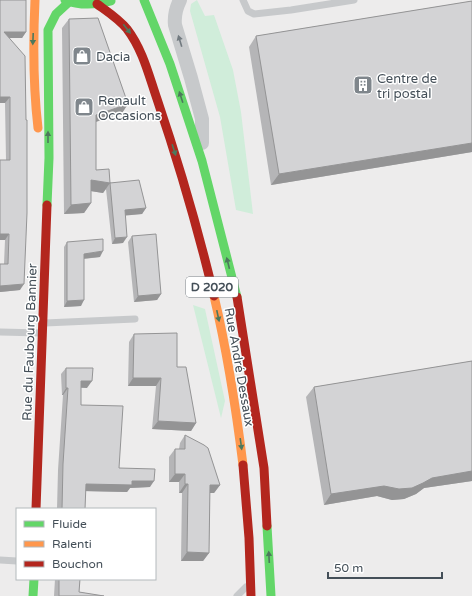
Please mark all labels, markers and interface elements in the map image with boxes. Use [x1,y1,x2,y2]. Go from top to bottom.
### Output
one-way arrow [123,24,131,34]
one-way arrow [30,33,37,45]
one-way arrow [177,35,183,47]
shop icon: Dacia [71,45,93,67]
place label: Dacia [96,49,130,65]
place label: Centre de tri postal [377,71,437,102]
building icon: Centre de tri postal [352,74,374,96]
one-way arrow [178,91,184,103]
place label: Renault Occasions [98,93,161,124]
shop icon: Renault Occasions [73,96,95,118]
one-way arrow [45,131,52,143]
one-way arrow [171,144,177,156]
one-way arrow [225,256,231,268]
street label: Rue du Faubourg Bannier [19,263,41,421]
road number: D 2020 [186,277,238,297]
street label: Rue André Dessaux [221,306,257,428]
one-way arrow [215,310,221,322]
one-way arrow [237,438,244,450]
legend [16,508,156,580]
text: Fluide [52,517,87,531]
text: Ralenti [52,537,92,551]
one-way arrow [266,551,273,563]
scale bar [328,554,442,580]
text: Bouchon [52,557,103,571]
text: 50 m [334,561,363,575]

